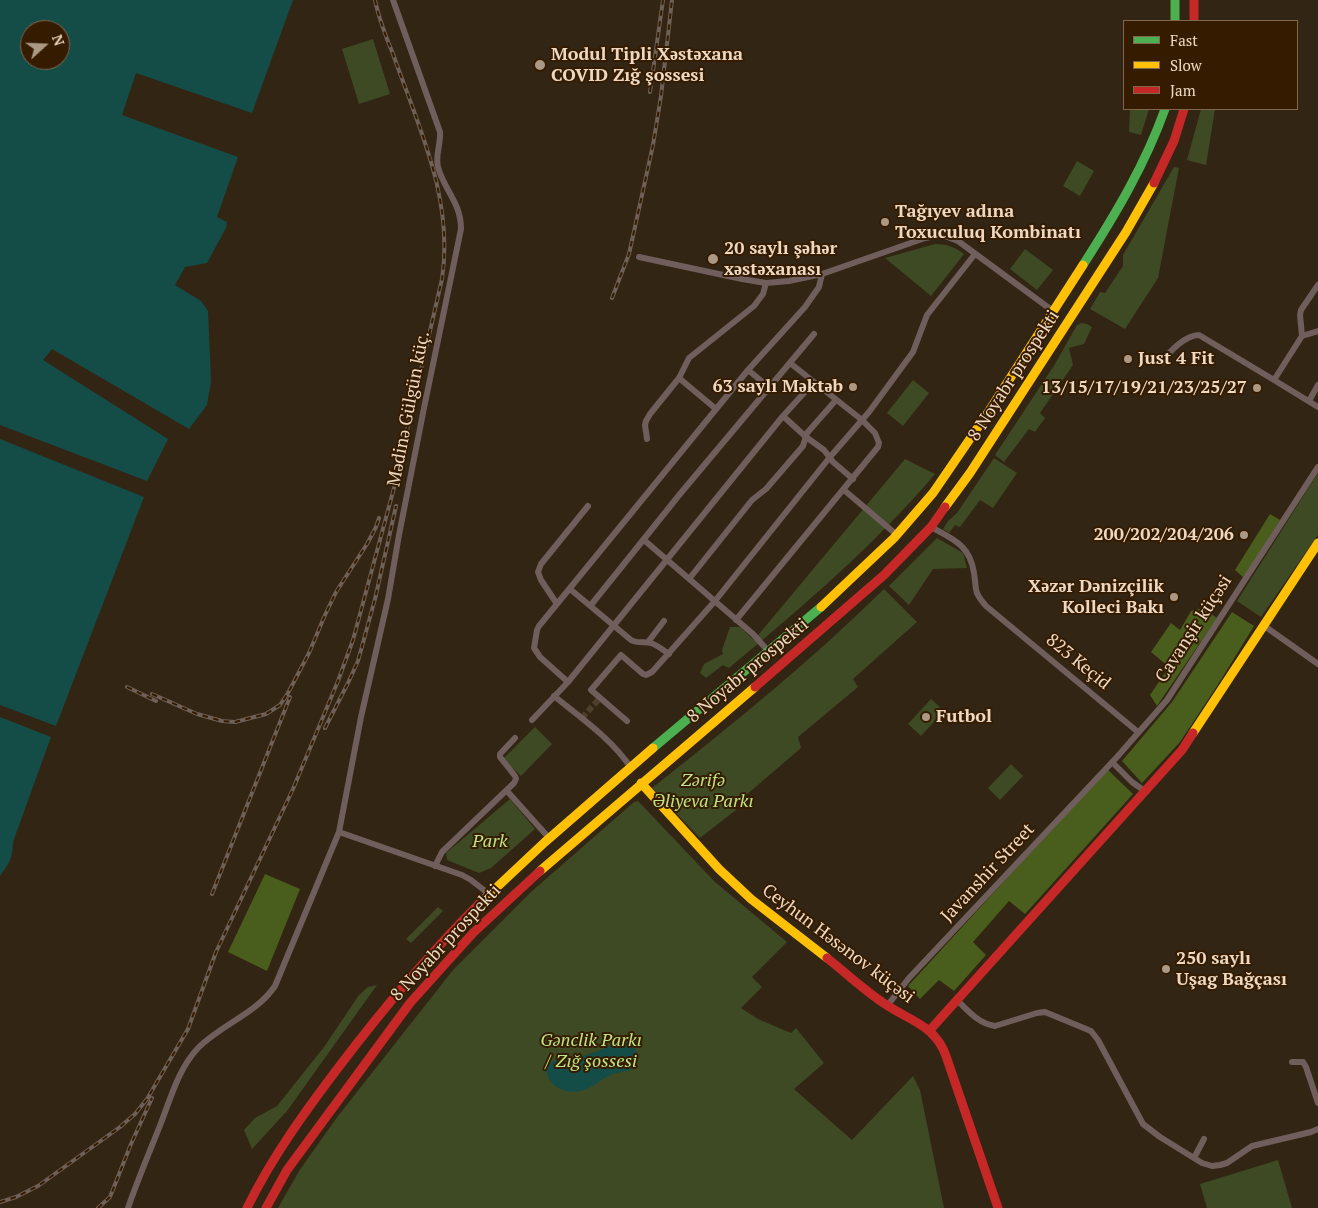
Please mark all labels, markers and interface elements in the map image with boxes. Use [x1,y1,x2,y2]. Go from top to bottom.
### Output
north arrow [20,20,70,70]
legend [1123,20,1298,110]
text: Fast [1170,30,1198,50]
text: N [48,32,69,48]
place label: Modul Tipli Xəstəxana COVID Zığ şossesi [551,44,743,86]
text: Slow [1170,55,1202,75]
marker: Modul Tipli Xəstəxana COVID Zığ şossesi [533,58,547,72]
text: Jam [1170,80,1196,100]
place label: Tağıyev adına Toxuculuq Kombinatı [895,201,1081,243]
marker: Tağıyev adına Toxuculuq Kombinatı [879,216,891,228]
place label: 20 saylı şəhər xəstəxanası [724,238,837,280]
marker: 20 saylı şəhər xəstəxanası [706,252,720,266]
street label: 8 Noyabr prospekti [964,307,1064,445]
street label: Mədinə Gülgün küç. [383,329,435,489]
place label: Just 4 Fit [1138,348,1214,370]
marker: Just 4 Fit [1122,353,1134,365]
place label: 63 saylı Məktəb [712,376,843,398]
place label: 13/15/17/19/21/23/25/27 [1041,377,1247,399]
marker: 63 saylı Məktəb [847,381,859,393]
marker: 13/15/17/19/21/23/25/27 [1251,382,1263,394]
place label: 200/202/204/206 [1093,524,1234,546]
marker: 200/202/204/206 [1238,529,1250,541]
street label: Cavanşir küçəsi [1151,571,1237,687]
place label: Xəzər Dənizçilik Kolleci Bakı [1028,576,1164,618]
marker: Xəzər Dənizçilik Kolleci Bakı [1168,591,1180,603]
street label: 8 Noyabr prospekti [683,614,813,728]
street label: 823 Keçid [1041,629,1115,695]
place label: Futbol [936,706,992,728]
marker: Futbol [920,711,932,723]
park label: Zərifə Əliyeva Parkı [652,770,754,812]
street label: Javanshir Street [937,819,1039,927]
park label: Park [472,831,508,853]
street label: 8 Noyabr prospekti [386,880,506,1006]
street label: Ceyhun Həsənov küçəsi [758,880,918,1008]
place label: 250 saylı Uşag Bağçası [1176,948,1287,991]
marker: 250 saylı Uşag Bağçası [1160,963,1172,975]
park label: Gənclik Parkı / Zığ şossesi [540,1030,642,1072]

